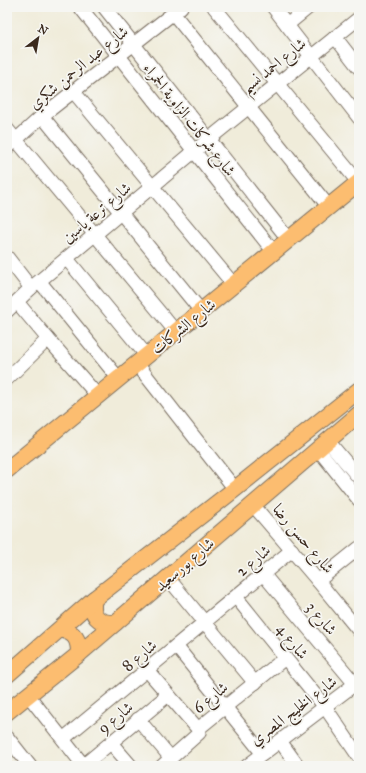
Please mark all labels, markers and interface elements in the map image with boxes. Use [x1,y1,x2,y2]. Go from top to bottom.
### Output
north arrow [18,18,58,58]
street label: شارع عبد الرحمن شكري [25,22,134,116]
text: N [36,22,51,38]
street label: شارع احمد نسيم [237,34,314,103]
street label: شارع شركات الزاوية الحمراء [136,59,240,182]
street label: شارع ترعة ياسين [58,178,137,250]
street label: شارع الشركات [147,295,222,361]
street label: شارع حسن رضا [266,500,338,580]
street label: شارع بورسعيد [151,533,221,598]
street label: شارع 2 [232,541,277,583]
street label: شارع 3 [299,598,341,641]
street label: شارع 4 [269,620,313,665]
street label: شارع 8 [118,635,163,679]
street label: شارع الخليج المصري [246,672,344,753]
street label: شارع 6 [189,678,234,720]
street label: شارع 9 [94,697,139,741]

